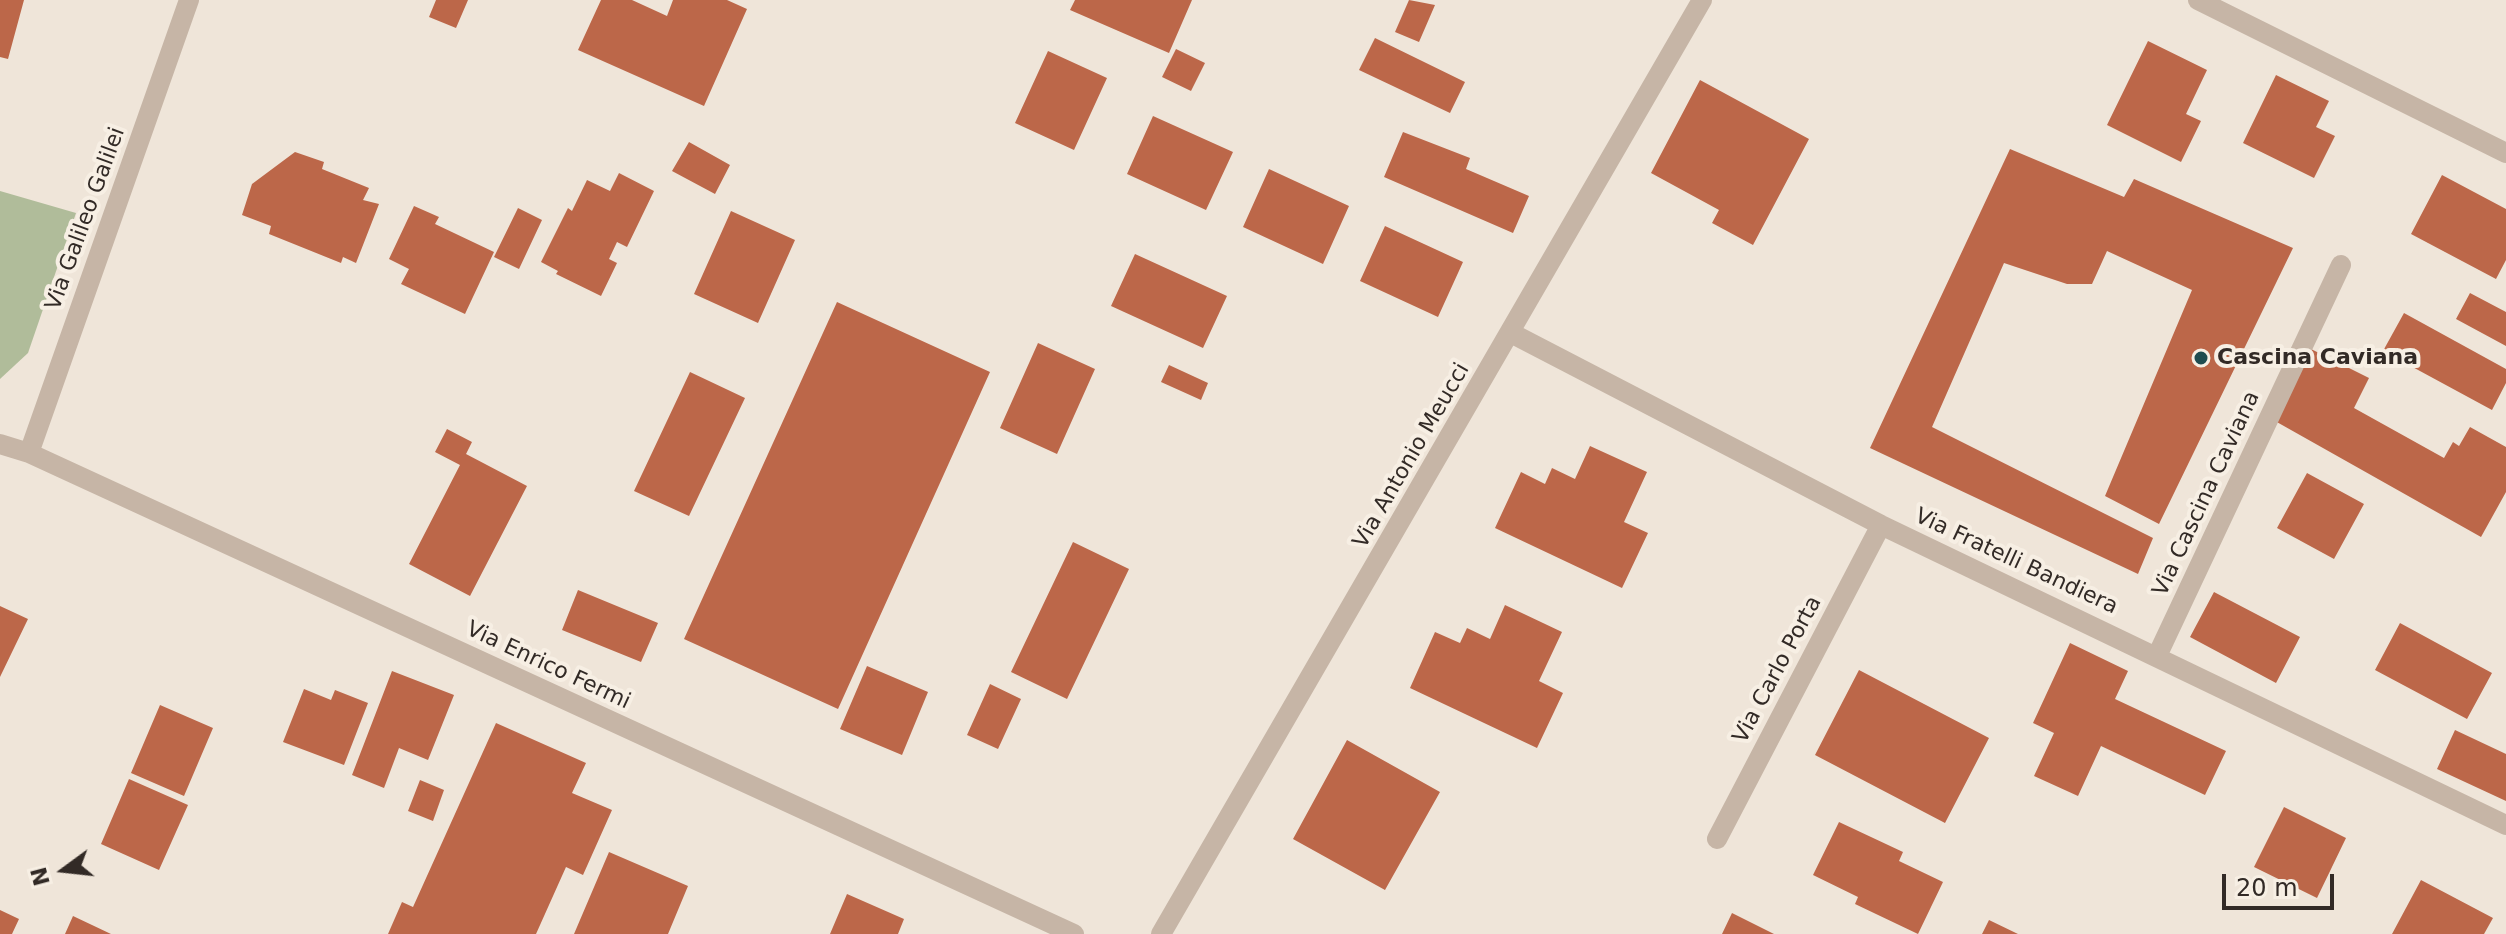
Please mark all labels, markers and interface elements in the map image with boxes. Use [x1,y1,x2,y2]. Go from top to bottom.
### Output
street label: Via Galileo Galilei [41,124,131,314]
place label: Cascina Caviana [2217,345,2418,371]
marker: Cascina Caviana [2192,349,2210,367]
street label: Via Antonio Meucci [1348,359,1476,553]
street label: Via Cascina Caviana [2148,387,2266,601]
street label: Via Fratelli Bandiera [1910,503,2122,621]
street label: Via Carlo Porta [1728,592,1828,748]
street label: Via Enrico Fermi [462,616,634,716]
north arrow [24,830,104,910]
scale bar [2226,858,2338,908]
text: N [26,864,55,888]
text: 20 m [2236,874,2298,902]

